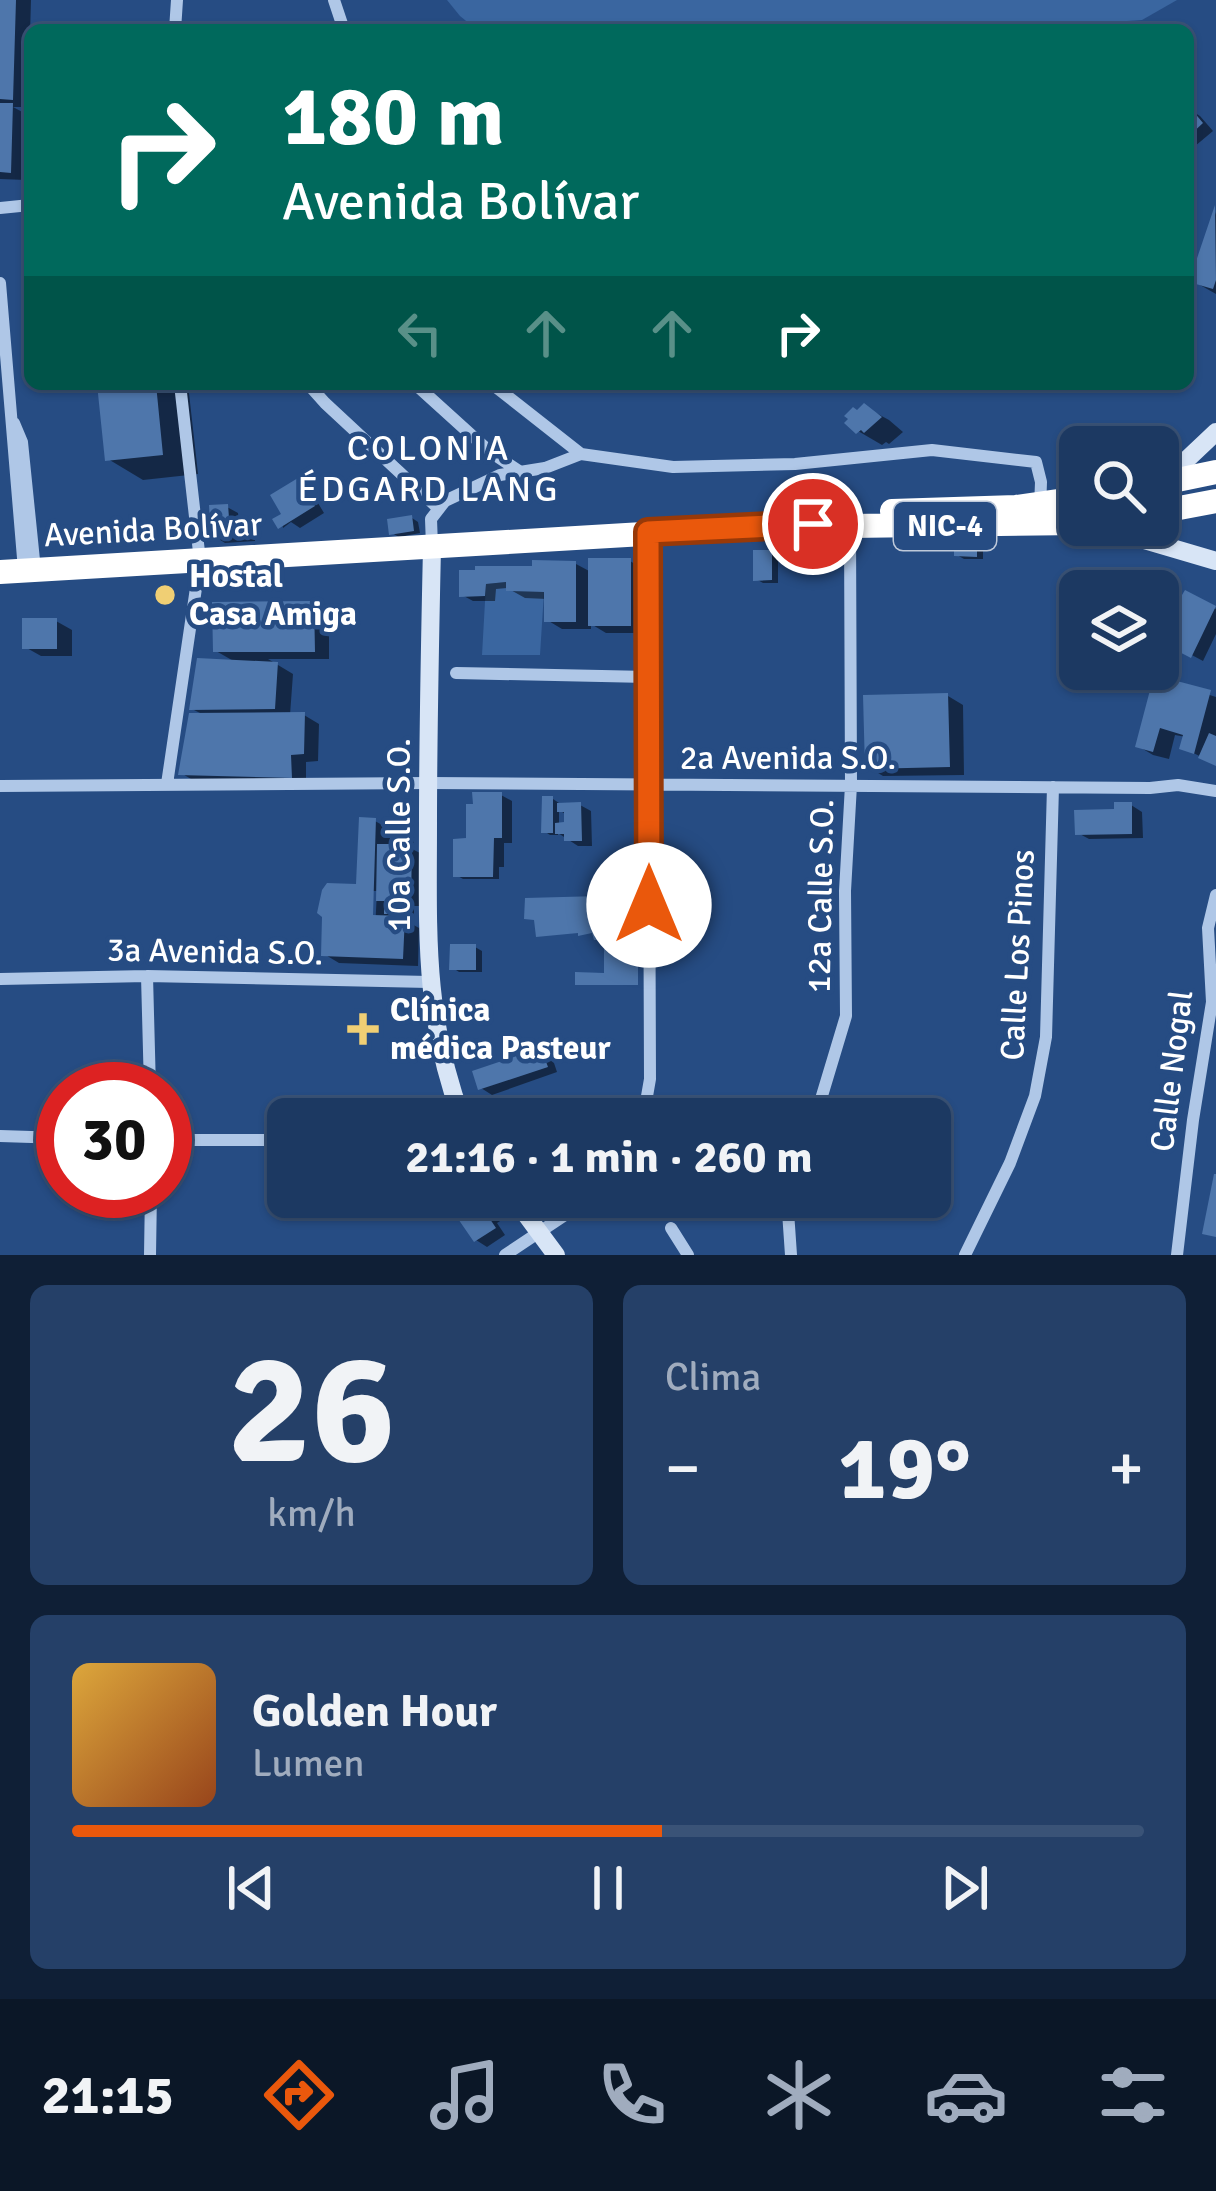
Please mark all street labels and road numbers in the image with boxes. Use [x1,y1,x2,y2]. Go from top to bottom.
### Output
road number: NIC-4 [894,502,996,550]
street label: Avenida Bolívar [43,504,263,556]
street label: 10a Calle S.O. [379,738,420,932]
street label: 2a Avenida S.O. [680,738,896,779]
street label: 12a Calle S.O. [799,799,843,993]
street label: Calle Los Pinos [992,848,1044,1062]
street label: 3a Avenida S.O. [106,930,324,974]
street label: Calle Nogal [1142,988,1202,1154]

